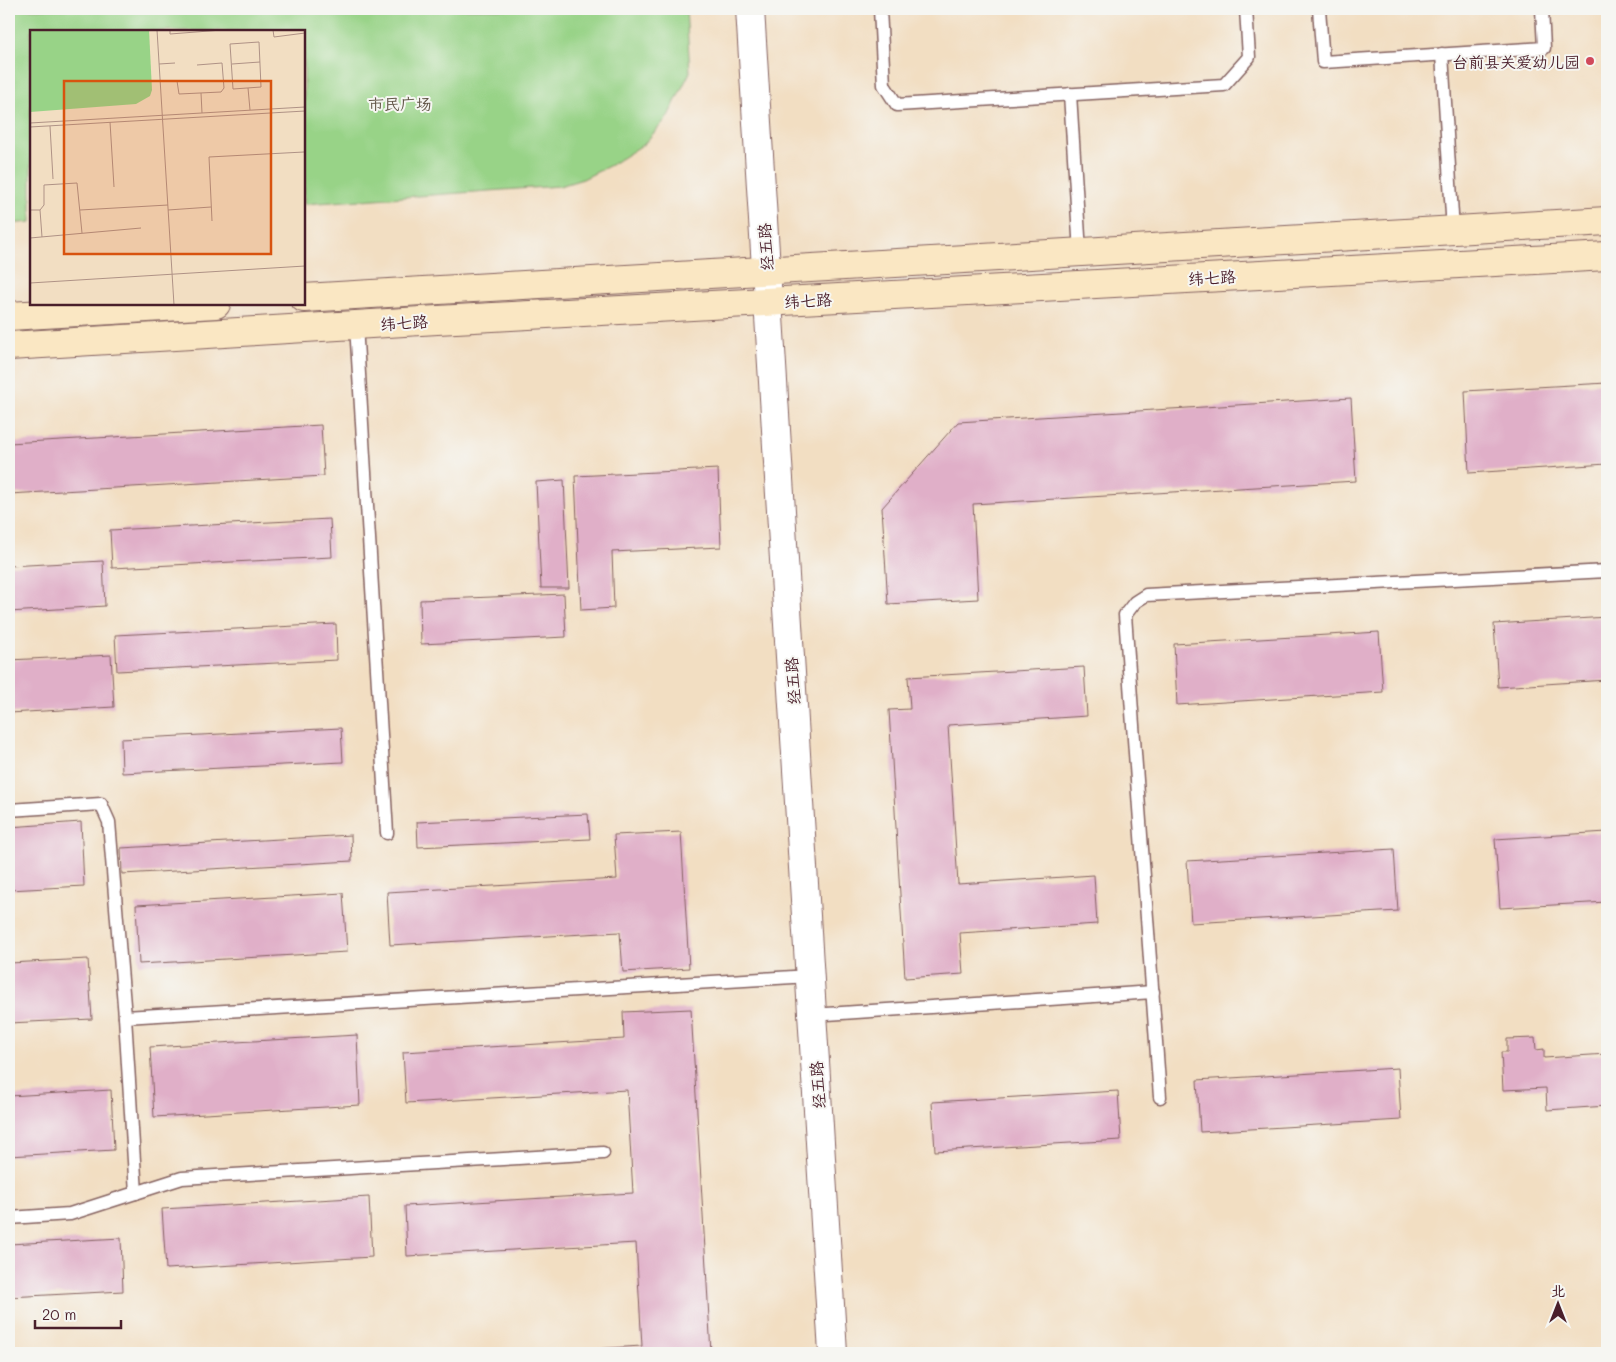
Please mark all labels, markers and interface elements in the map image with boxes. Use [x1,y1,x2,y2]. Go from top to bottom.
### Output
inset map [30,30,305,305]
place label: 台前县关爱幼儿园 [1452,51,1580,72]
marker: 台前县关爱幼儿园 [1584,55,1596,67]
park label: 市民广场 [368,93,432,114]
street label: 经五路 [753,222,777,272]
street label: 纬七路 [1187,265,1237,289]
street label: 纬七路 [783,288,833,312]
street label: 纬七路 [379,310,429,334]
street label: 经五路 [780,656,804,706]
street label: 经五路 [805,1060,829,1110]
north arrow [1534,1280,1584,1330]
text: 北 [1551,1281,1565,1300]
scale bar [35,1297,121,1329]
text: 20 m [42,1304,76,1324]

